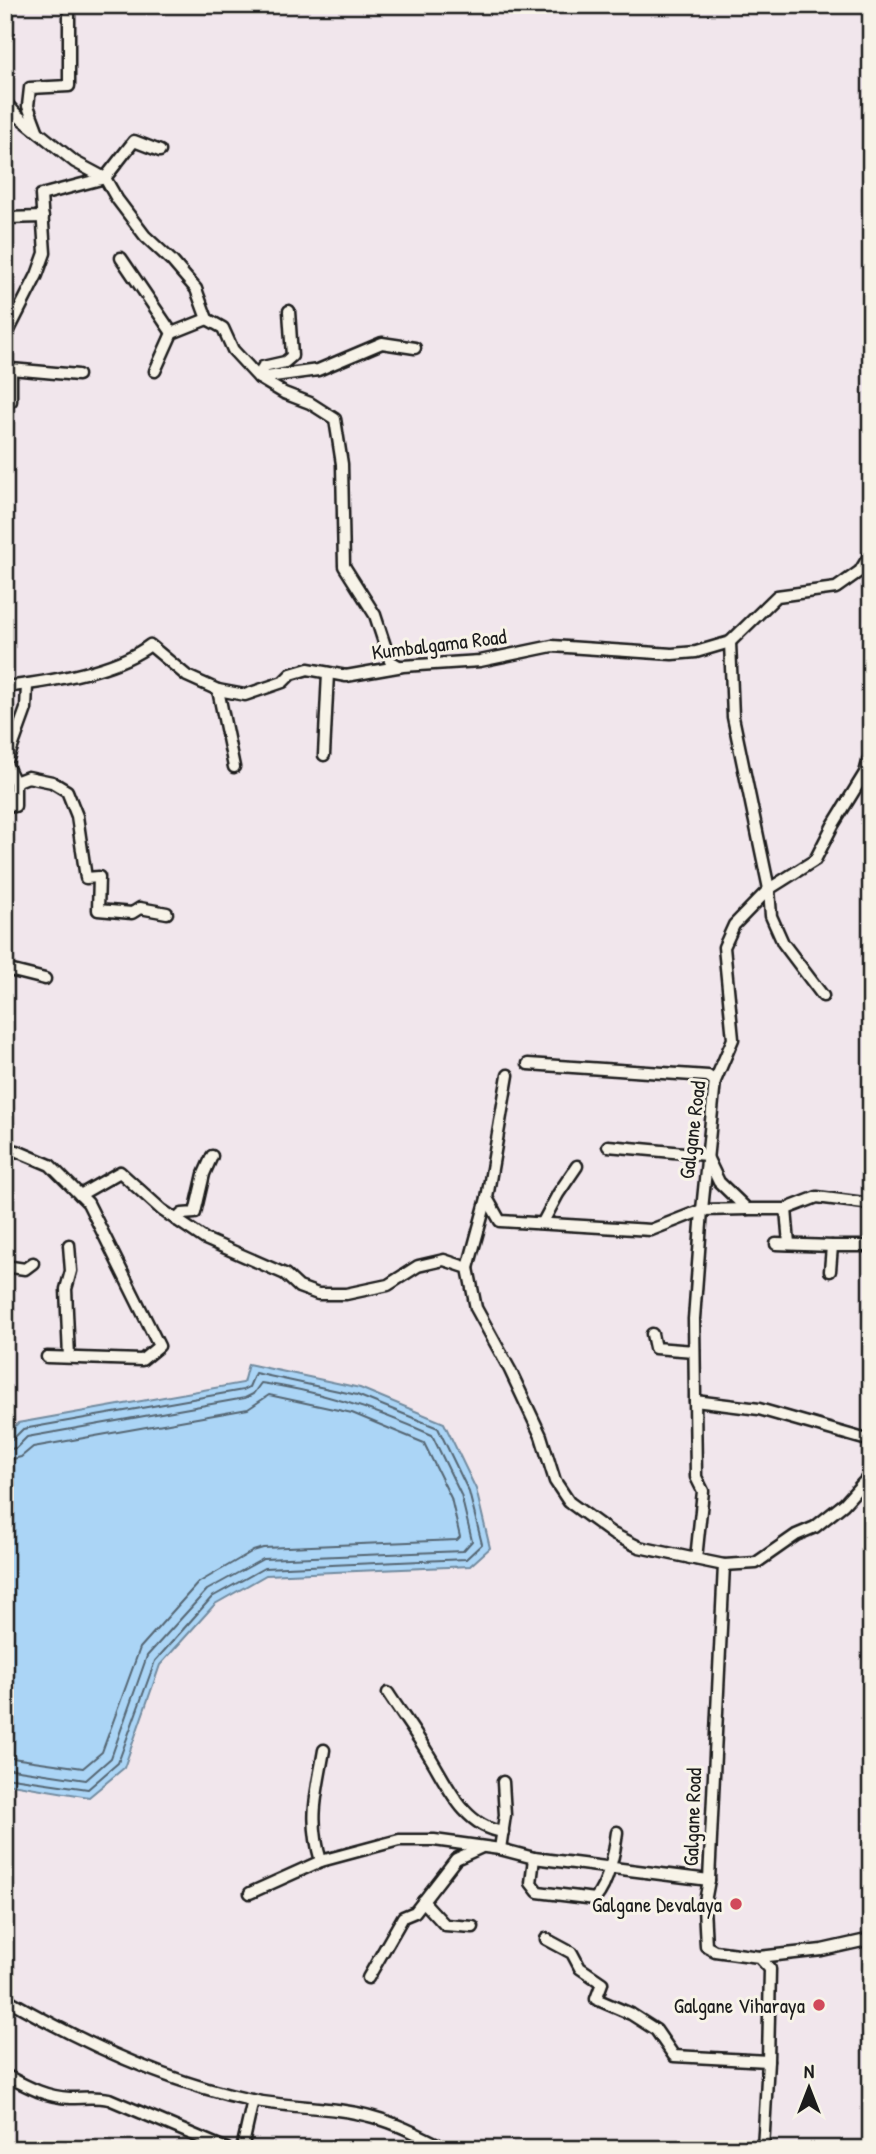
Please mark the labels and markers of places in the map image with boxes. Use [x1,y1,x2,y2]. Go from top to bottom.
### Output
place label: Galgane Devalaya [592,1890,722,1919]
marker: Galgane Devalaya [728,1896,744,1912]
place label: Galgane Viharaya [674,1991,805,2020]
marker: Galgane Viharaya [811,1997,827,2013]

